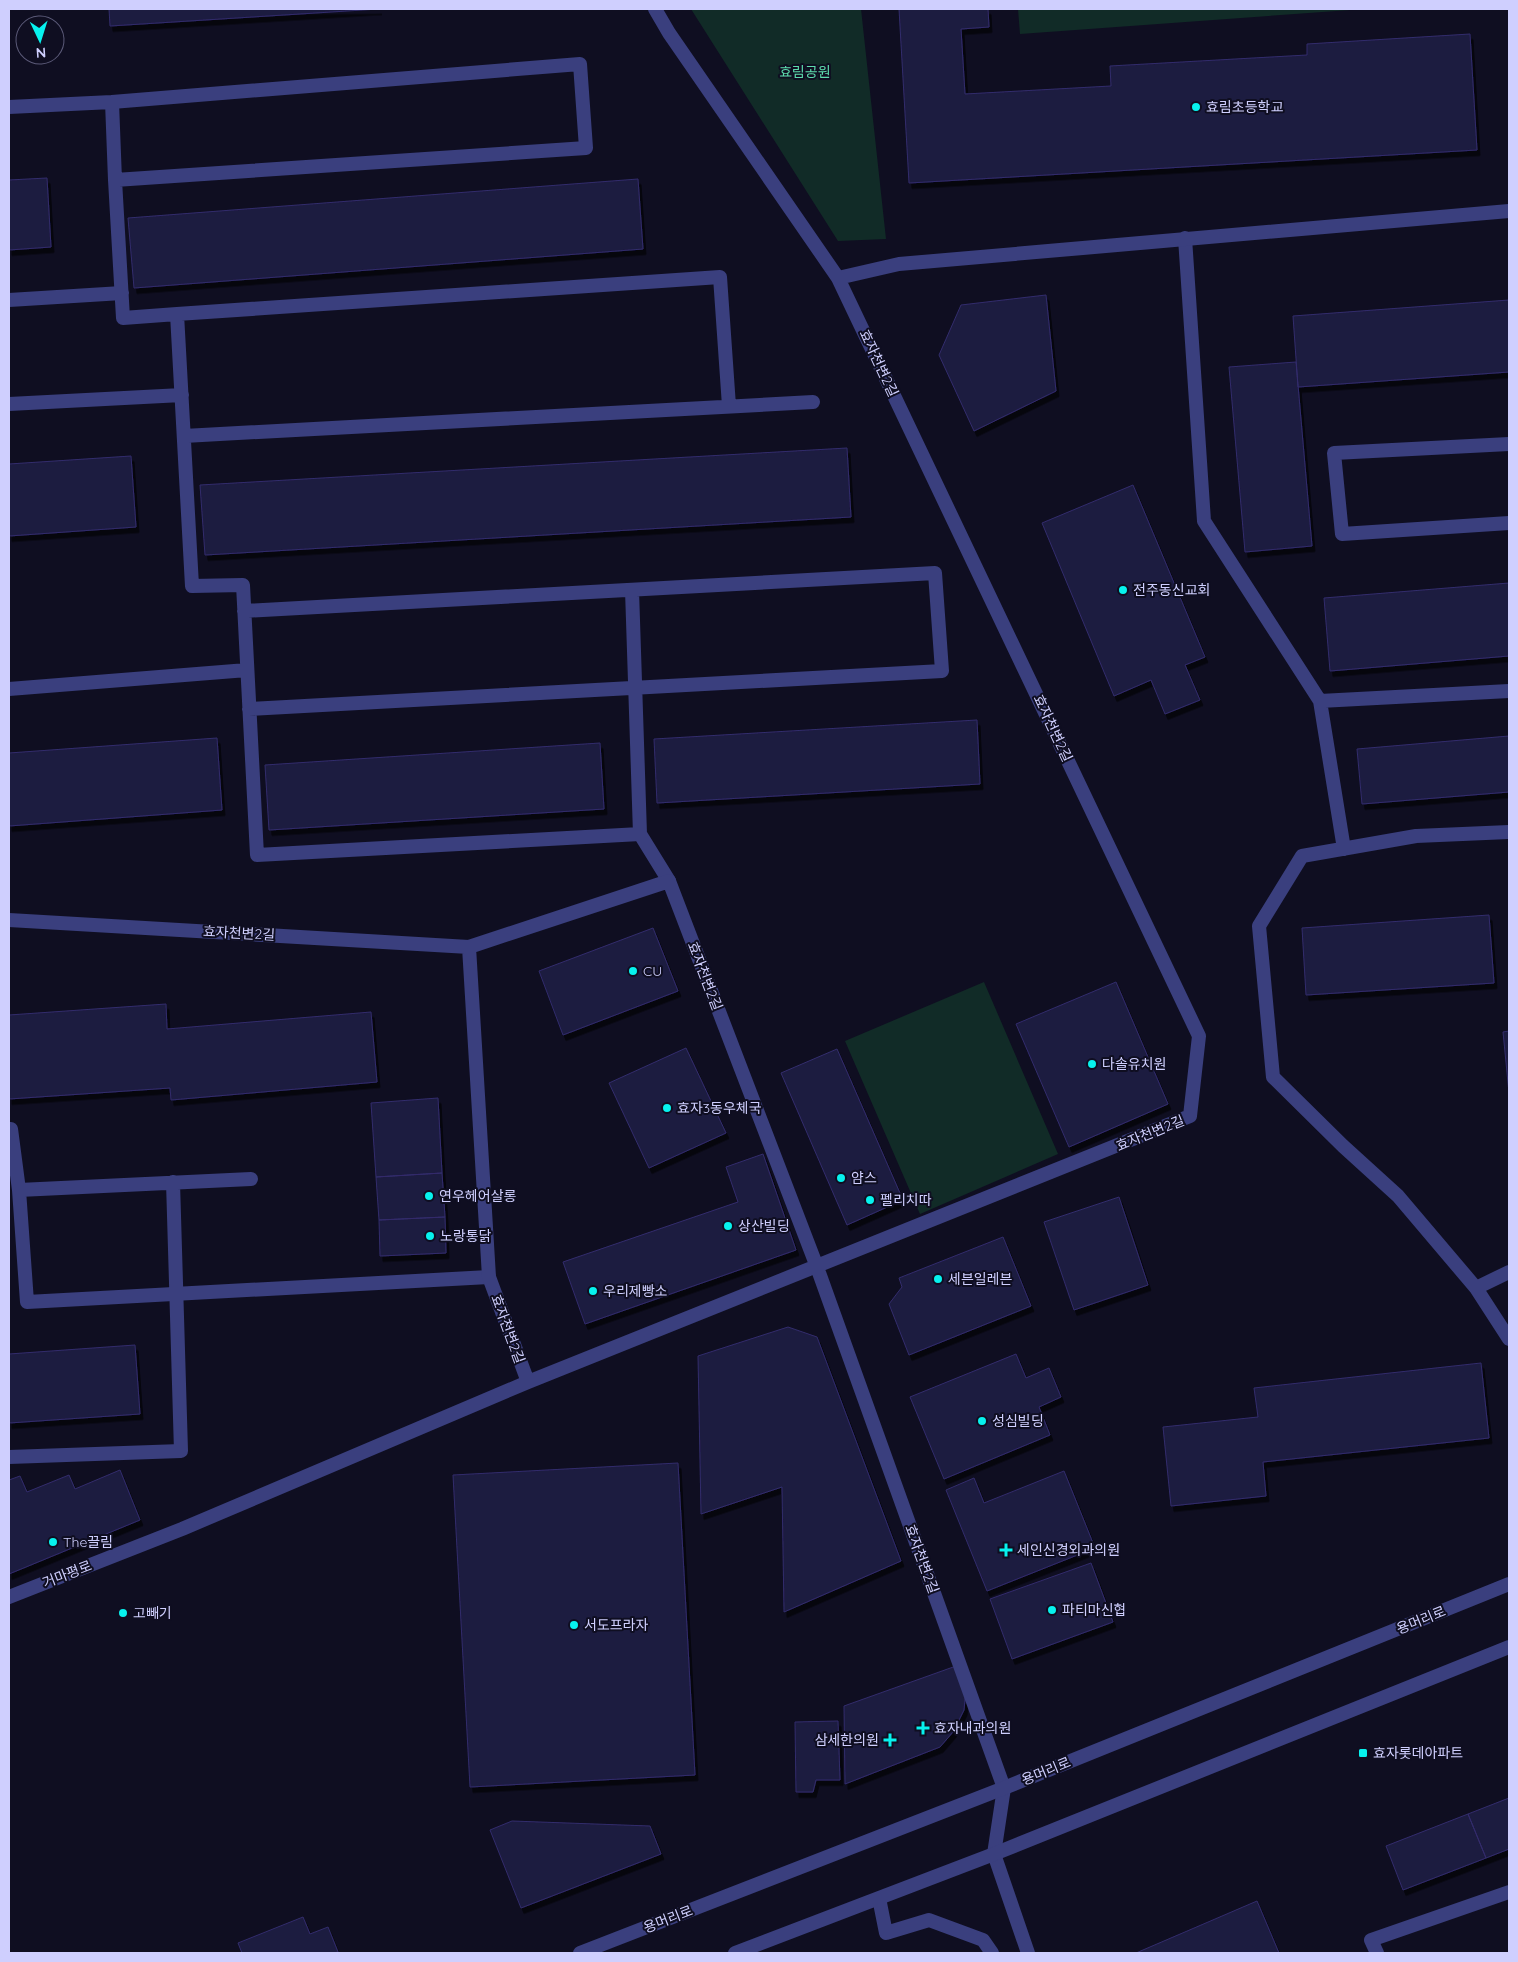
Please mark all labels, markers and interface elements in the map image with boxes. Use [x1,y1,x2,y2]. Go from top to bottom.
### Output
north arrow [15,15,65,65]
text: N [35,44,47,62]
park label: 효림공원 [779,63,831,81]
place label: 효림초등학교 [1206,98,1283,116]
marker: 효림초등학교 [1190,101,1202,113]
street label: 효자천변2길 [856,326,902,400]
place label: 전주동신교회 [1133,581,1210,599]
marker: 전주동신교회 [1117,584,1129,596]
street label: 효자천변2길 [1030,691,1076,765]
street label: 효자천변2길 [203,922,275,944]
street label: 효자천변2길 [684,939,726,1013]
place label: CU [643,962,662,980]
marker: CU [627,965,639,977]
place label: 다솔유치원 [1102,1055,1166,1073]
marker: 다솔유치원 [1086,1058,1098,1070]
place label: 효자3동우체국 [677,1099,762,1117]
marker: 효자3동우체국 [661,1102,673,1114]
street label: 효자천변2길 [1113,1111,1187,1155]
place label: 얌스 [851,1169,877,1187]
marker: 얌스 [835,1172,847,1184]
place label: 연우헤어살롱 [439,1187,516,1205]
marker: 연우헤어살롱 [423,1190,435,1202]
place label: 펠리치따 [880,1191,932,1209]
marker: 펠리치따 [864,1194,876,1206]
place label: 상산빌딩 [738,1217,790,1235]
marker: 상산빌딩 [722,1220,734,1232]
place label: 노랑통닭 [440,1227,492,1245]
marker: 노랑통닭 [424,1230,436,1242]
place label: 세븐일레븐 [948,1270,1013,1288]
marker: 세븐일레븐 [932,1273,944,1285]
place label: 우리제빵소 [603,1282,668,1300]
marker: 우리제빵소 [587,1285,599,1297]
street label: 효자천변2길 [487,1292,529,1366]
place label: 성심빌딩 [992,1412,1044,1430]
marker: 성심빌딩 [976,1415,988,1427]
street label: 효자천변2길 [901,1522,943,1596]
place label: The끌림 [63,1533,113,1551]
marker: The끌림 [47,1536,59,1548]
place label: 세인신경외과의원 [1017,1541,1120,1559]
marker: 세인신경외과의원 [999,1543,1013,1557]
street label: 거마평로 [40,1556,94,1592]
place label: 파티마신협 [1062,1601,1126,1619]
street label: 용머리로 [1394,1602,1448,1638]
place label: 고빼기 [133,1604,172,1622]
marker: 파티마신협 [1046,1604,1058,1616]
marker: 고빼기 [117,1607,129,1619]
place label: 서도프라자 [584,1616,649,1634]
marker: 서도프라자 [568,1619,580,1631]
place label: 효자내과의원 [934,1719,1011,1737]
marker: 효자내과의원 [916,1721,930,1735]
place label: 삼세한의원 [815,1731,879,1749]
marker: 삼세한의원 [883,1733,897,1747]
place label: 효자롯데아파트 [1373,1744,1463,1762]
marker: 효자롯데아파트 [1357,1747,1369,1759]
street label: 용머리로 [1019,1753,1073,1789]
street label: 용머리로 [641,1901,695,1937]

